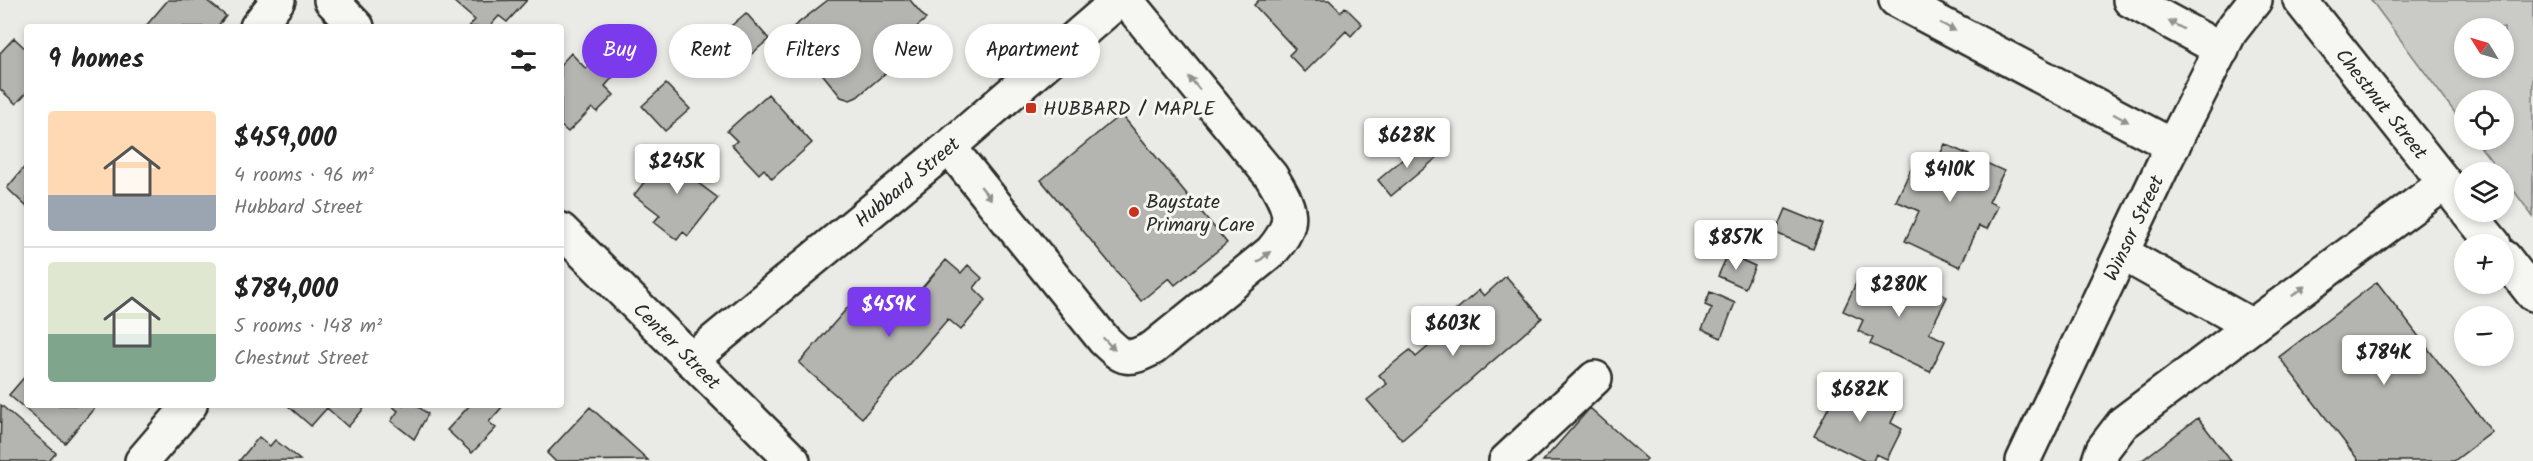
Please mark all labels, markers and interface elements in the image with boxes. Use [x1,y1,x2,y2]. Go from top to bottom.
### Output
north arrow [2454,18,2514,78]
map controls [2454,18,2514,366]
one-way arrow [2167,20,2184,30]
one-way arrow [1940,22,1957,32]
chip: Buy [582,24,657,78]
chip: Rent [669,24,752,78]
chip: Filters [764,24,861,78]
chip: New [873,24,953,78]
chip: Apartment [965,24,1100,78]
text: 9 homes [48,39,144,81]
street label: Chestnut Street [2326,42,2435,168]
icon: filters [507,44,540,77]
one-way arrow [1187,75,1200,91]
button: locate [2454,90,2514,150]
place label: HUBBARD / MAPLE [1043,94,1216,126]
marker: HUBBARD / MAPLE [1024,101,1038,115]
one-way arrow [2112,113,2129,123]
text: $459,000 [234,118,337,160]
pin: $628K [1365,118,1449,169]
text: $628K [1378,121,1436,153]
street label: Hubbard Street [848,130,968,237]
icon: home [96,135,168,207]
pin: $245K [635,144,719,195]
text: $245K [649,147,705,179]
pin: $410K [1908,152,1992,203]
text: $410K [1924,155,1976,187]
text: 4 rooms · 96 m² [234,160,374,192]
button: layers [2454,162,2514,222]
street label: Winsor Street [2096,170,2174,287]
one-way arrow [979,185,991,200]
place label: Baystate Primary Care [1146,187,1255,242]
text: Hubbard Street [234,192,363,224]
marker: Baystate Primary Care [1127,205,1141,219]
pin: $857K [1694,220,1778,271]
text: $857K [1708,223,1764,255]
button: + [2454,234,2514,294]
one-way arrow [1256,251,1271,264]
pin: $280K [1857,267,1941,318]
text: $784,000 [234,269,338,311]
text: $280K [1870,270,1928,302]
icon: home [96,286,168,358]
one-way arrow [2292,286,2307,298]
pin: $459K [847,287,931,338]
text: $459K [861,290,917,322]
street label: Center Street [624,296,728,399]
pin: $603K [1411,306,1495,357]
button: − [2454,306,2514,366]
text: $603K [1425,309,1481,341]
text: 5 rooms · 148 m² [234,311,382,343]
pin: $784K [2342,335,2426,386]
one-way arrow [1102,336,1115,351]
text: $784K [2356,338,2412,370]
text: Chestnut Street [234,343,369,375]
pin: $682K [1818,372,1902,423]
text: $682K [1831,375,1889,407]

